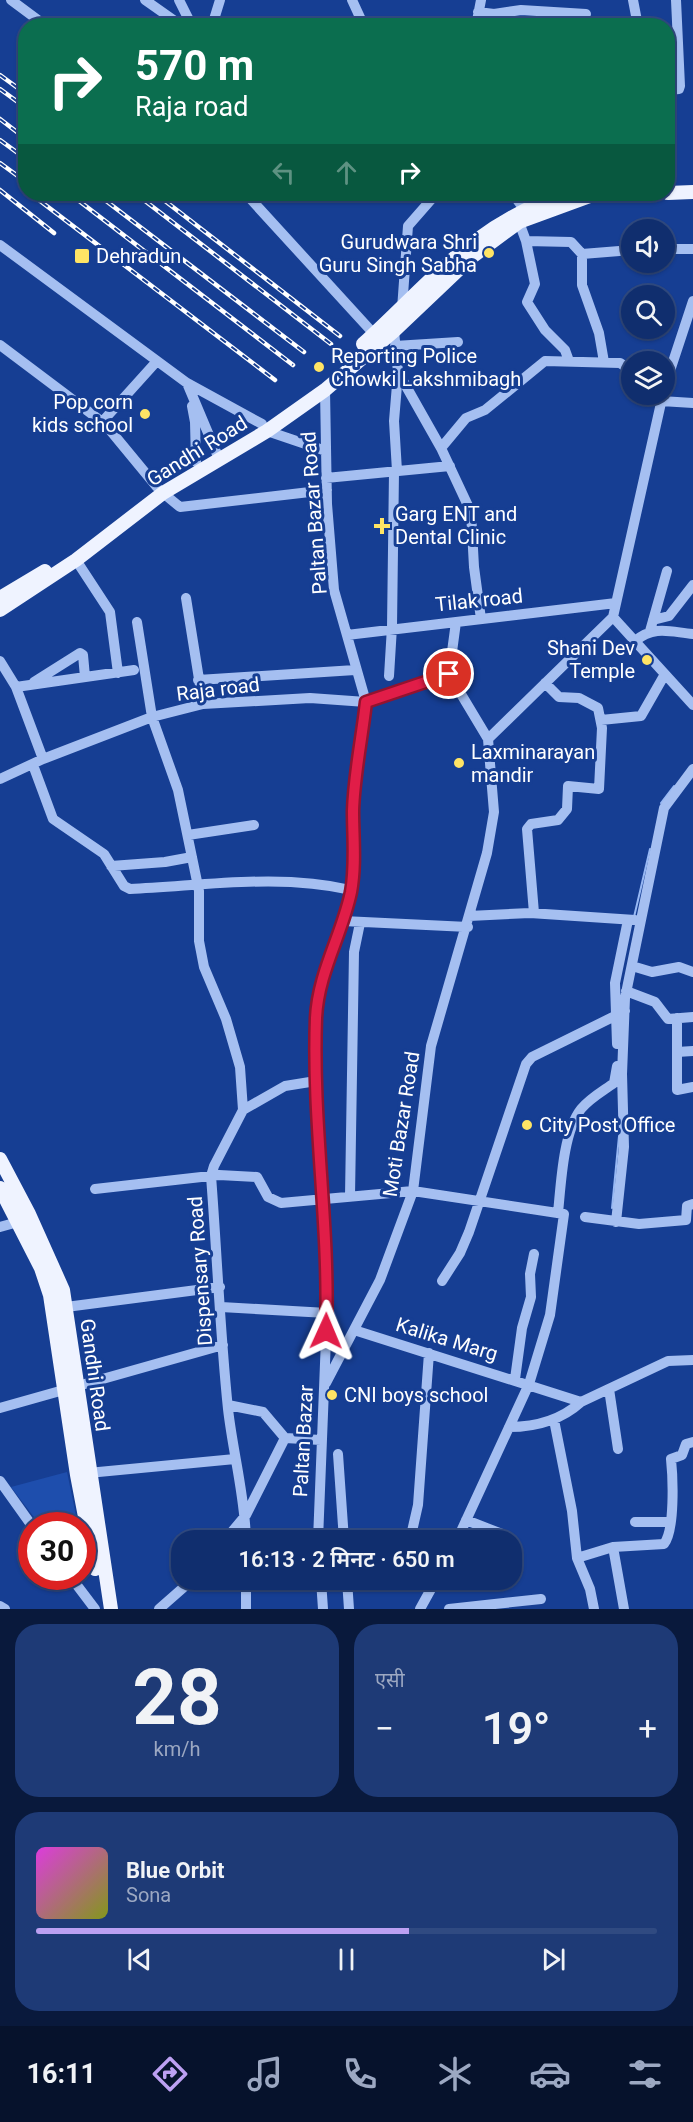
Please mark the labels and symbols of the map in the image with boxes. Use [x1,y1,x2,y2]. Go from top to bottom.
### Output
place label: Gurudwara Shri Guru Singh Sabha [319,230,477,277]
place label: Dehradun [96,244,181,268]
marker: Gurudwara Shri Guru Singh Sabha [482,246,496,260]
marker: Dehradun [73,247,91,265]
place label: Reporting Police Chowki Lakshmibagh [331,344,521,391]
marker: Reporting Police Chowki Lakshmibagh [312,360,326,374]
place label: Pop corn kids school [32,390,133,437]
marker: Pop corn kids school [138,407,152,421]
street label: Gandhi Road [142,411,252,491]
street label: Paltan Bazar Road [296,431,332,595]
place label: Garg ENT and Dental Clinic [395,502,517,549]
marker: Garg ENT and Dental Clinic [373,517,391,535]
street label: Tilak road [434,583,524,617]
place label: Shani Dev Temple [547,636,635,683]
pin [423,648,474,699]
marker: Shani Dev Temple [640,653,654,667]
street label: Raja road [175,672,261,706]
place label: Laxminarayan mandir [471,740,595,787]
marker: Laxminarayan mandir [452,756,466,770]
street label: Moti Bazar Road [378,1050,424,1198]
place label: City Post Office [539,1113,675,1137]
marker: City Post Office [520,1118,534,1132]
street label: Dispensary Road [183,1196,217,1346]
position arrow [294,1299,358,1363]
street label: Kalika Marg [393,1312,501,1366]
street label: Gandhi Road [75,1317,115,1433]
place label: CNI boys school [344,1383,488,1407]
street label: Paltan Bazar [288,1384,318,1498]
marker: CNI boys school [325,1388,339,1402]
speed limit sign: 30 [18,1512,96,1590]

